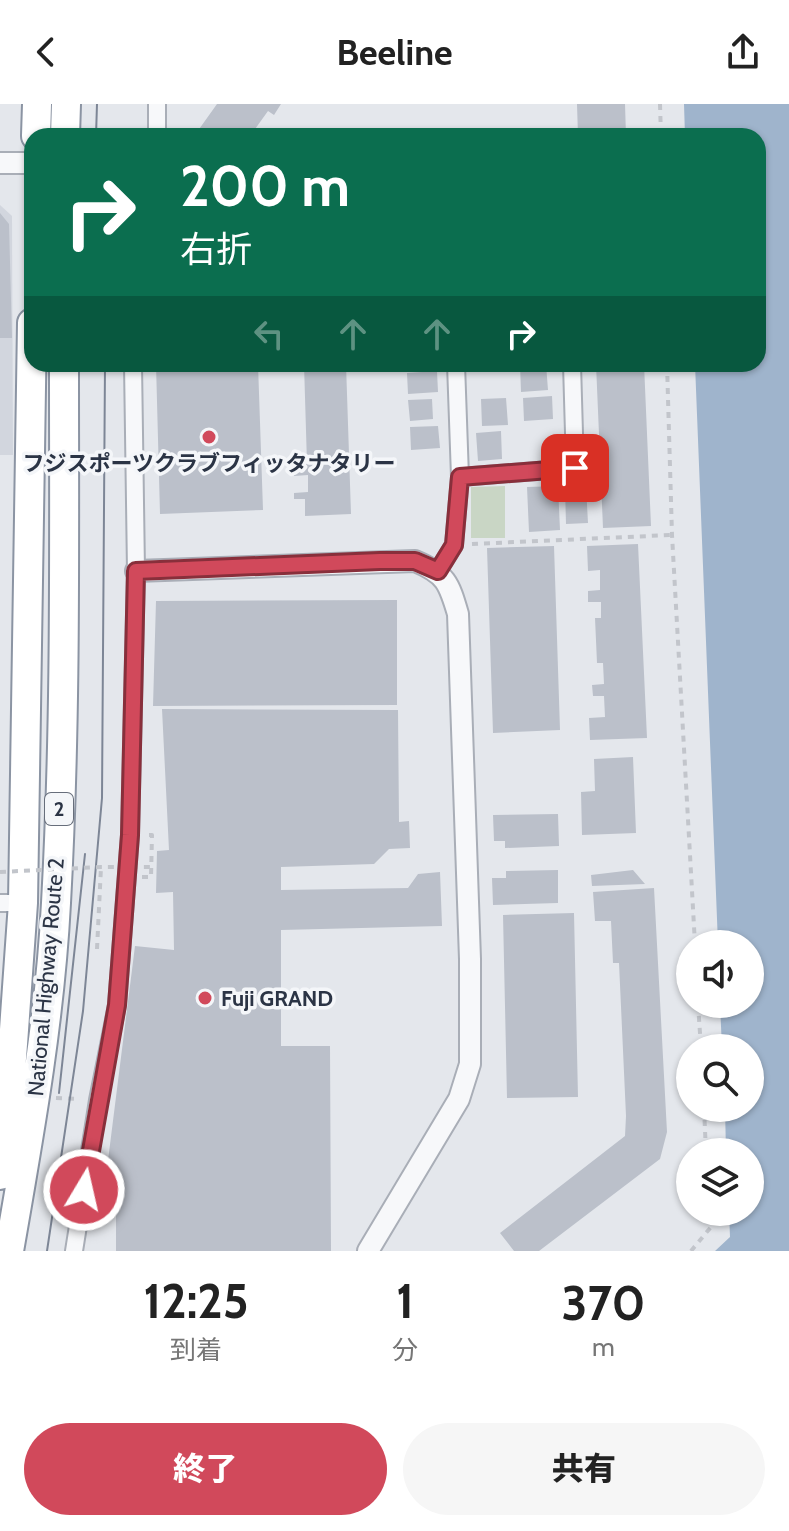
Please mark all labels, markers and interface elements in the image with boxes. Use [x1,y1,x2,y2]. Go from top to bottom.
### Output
icon: back [24,30,68,74]
text: Beeline [336,30,453,74]
icon: share [721,30,765,74]
text: 200 m [180,152,350,220]
icon: right [48,160,152,264]
text: 右折 [180,227,252,271]
icon: left [247,312,291,356]
icon: ahead [331,312,375,356]
icon: ahead [415,312,459,356]
icon: right [499,312,543,356]
marker: フジスポーツクラブフィッタナタリー [200,428,218,446]
pin [541,434,609,502]
icon: arrive [553,446,597,490]
place label: フジスポーツクラブフィッタナタリー [22,450,396,477]
road number: 2 [45,793,73,825]
street label: National Highway Route 2 [22,857,70,1097]
map controls [676,930,764,1226]
button: sound [676,930,764,1018]
place label: Fuji GRAND [221,985,333,1012]
marker: Fuji GRAND [196,989,214,1007]
button: search [676,1034,764,1122]
button: layers [676,1138,764,1226]
position arrow [42,1148,126,1232]
text: 12:25 [144,1272,248,1330]
text: 1 [396,1272,414,1330]
text: 370 [562,1274,645,1332]
text: m [592,1331,615,1363]
text: 到着 [170,1334,222,1366]
text: 分 [392,1334,418,1366]
button: 終了 [24,1423,387,1515]
button: 共有 [403,1423,765,1515]

